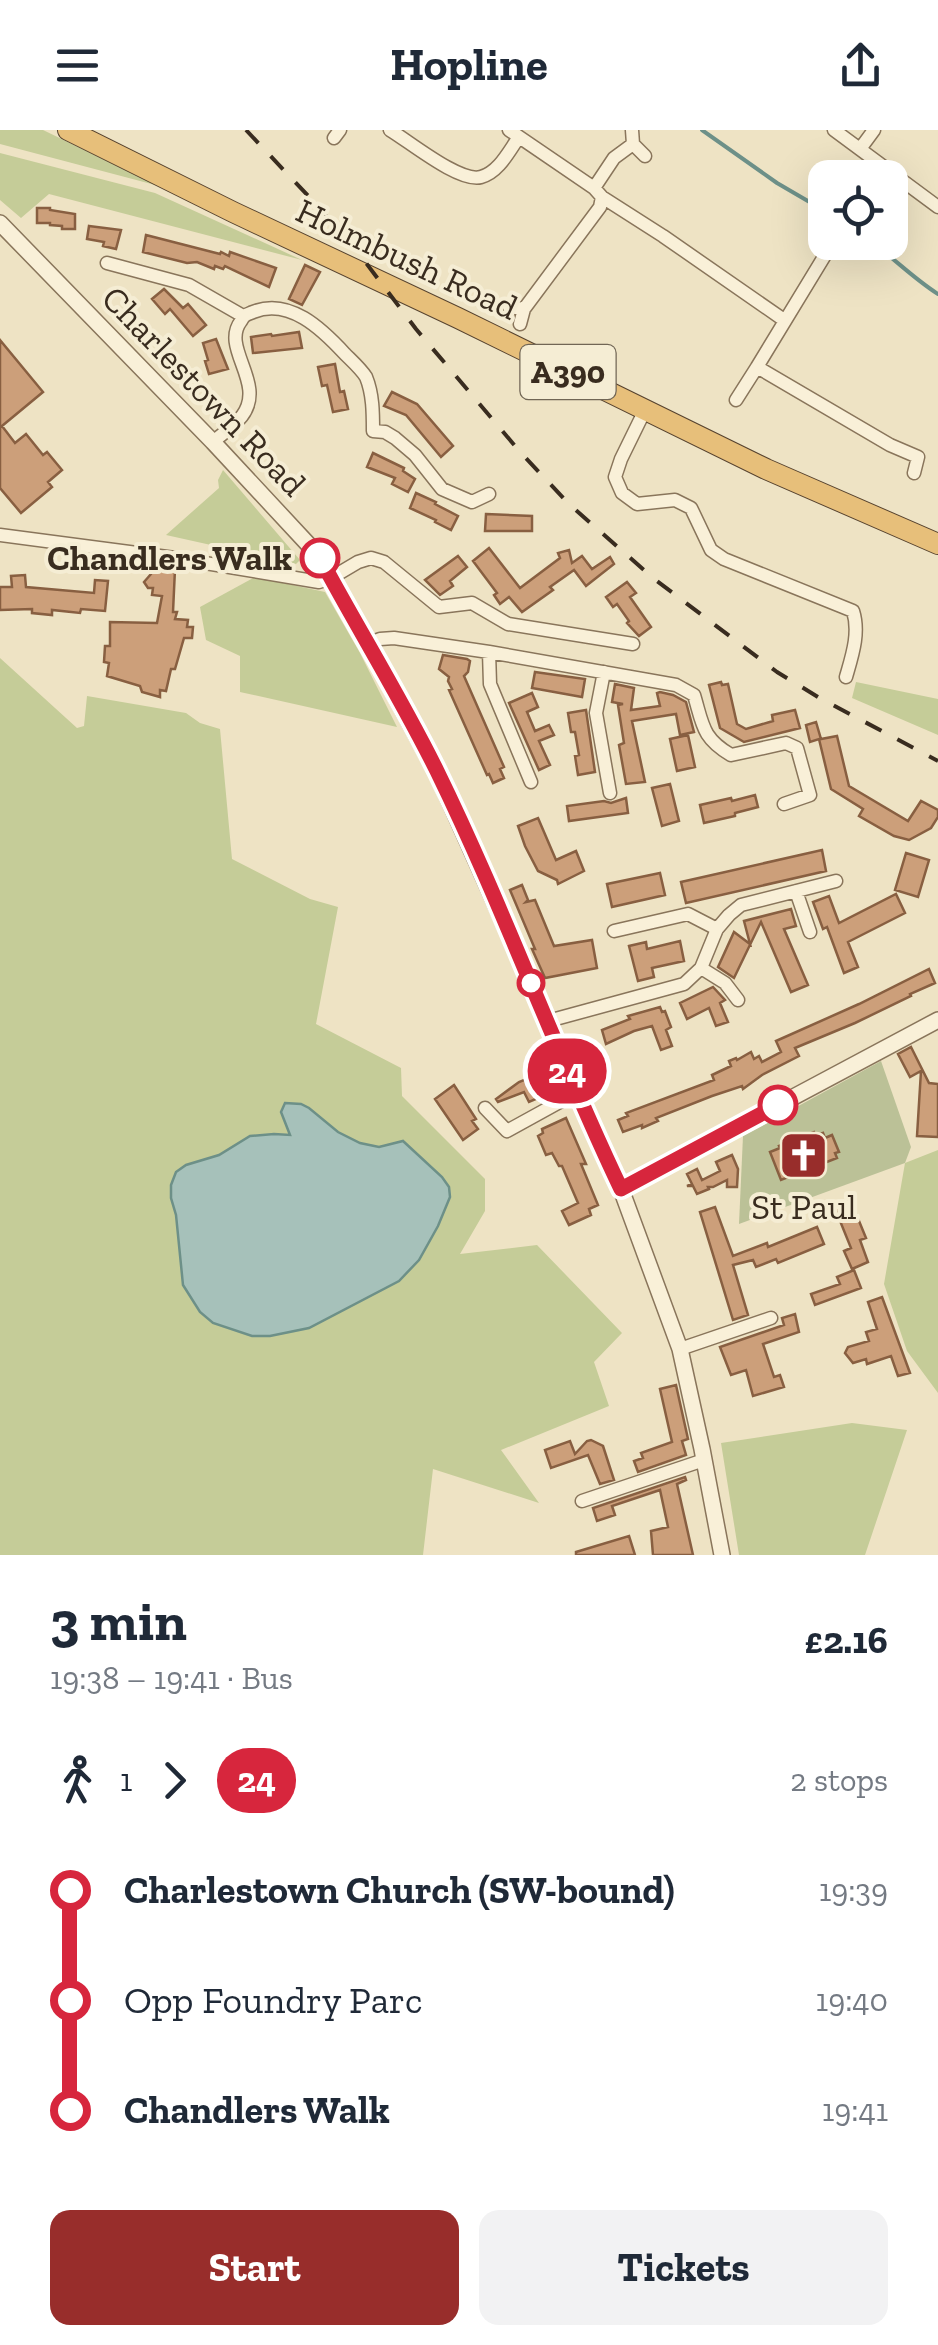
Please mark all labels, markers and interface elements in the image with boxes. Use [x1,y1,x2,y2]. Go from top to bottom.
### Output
icon: menu [50,38,105,93]
text: Hopline [390,38,548,92]
icon: share [833,38,888,93]
map controls [808,160,908,260]
button: locate [808,160,908,260]
street label: Holmbush Road [290,189,524,329]
street label: Charlestown Road [93,277,315,505]
road number: A390 [520,345,616,399]
place label: Chandlers Walk [47,537,292,579]
marker: Chandlers Walk [301,539,339,577]
unlabelled marker [518,970,544,996]
line badge: 24 [522,1038,612,1104]
text: 24 [548,1050,586,1092]
unlabelled marker [759,1086,797,1124]
church icon: St Paul [778,1129,830,1181]
place label: St Paul [751,1186,857,1228]
text: 3 min [50,1588,187,1654]
text: £2.16 [804,1617,888,1663]
text: 19:38 – 19:41 · Bus [50,1659,293,1697]
icon: walk [50,1753,105,1808]
icon: forward [147,1753,202,1808]
text: 24 [237,1759,276,1801]
text: 1 [120,1761,132,1799]
text: 2 stops [790,1761,888,1799]
text: Charlestown Church (SW-bound) [124,1867,675,1913]
text: 19:39 [819,1871,888,1909]
text: Opp Foundry Parc [124,1977,423,2023]
text: 19:40 [816,1981,888,2019]
text: Chandlers Walk [124,2087,390,2133]
text: 19:41 [822,2091,888,2129]
button: Start [50,2210,459,2325]
button: Tickets [479,2210,888,2325]

